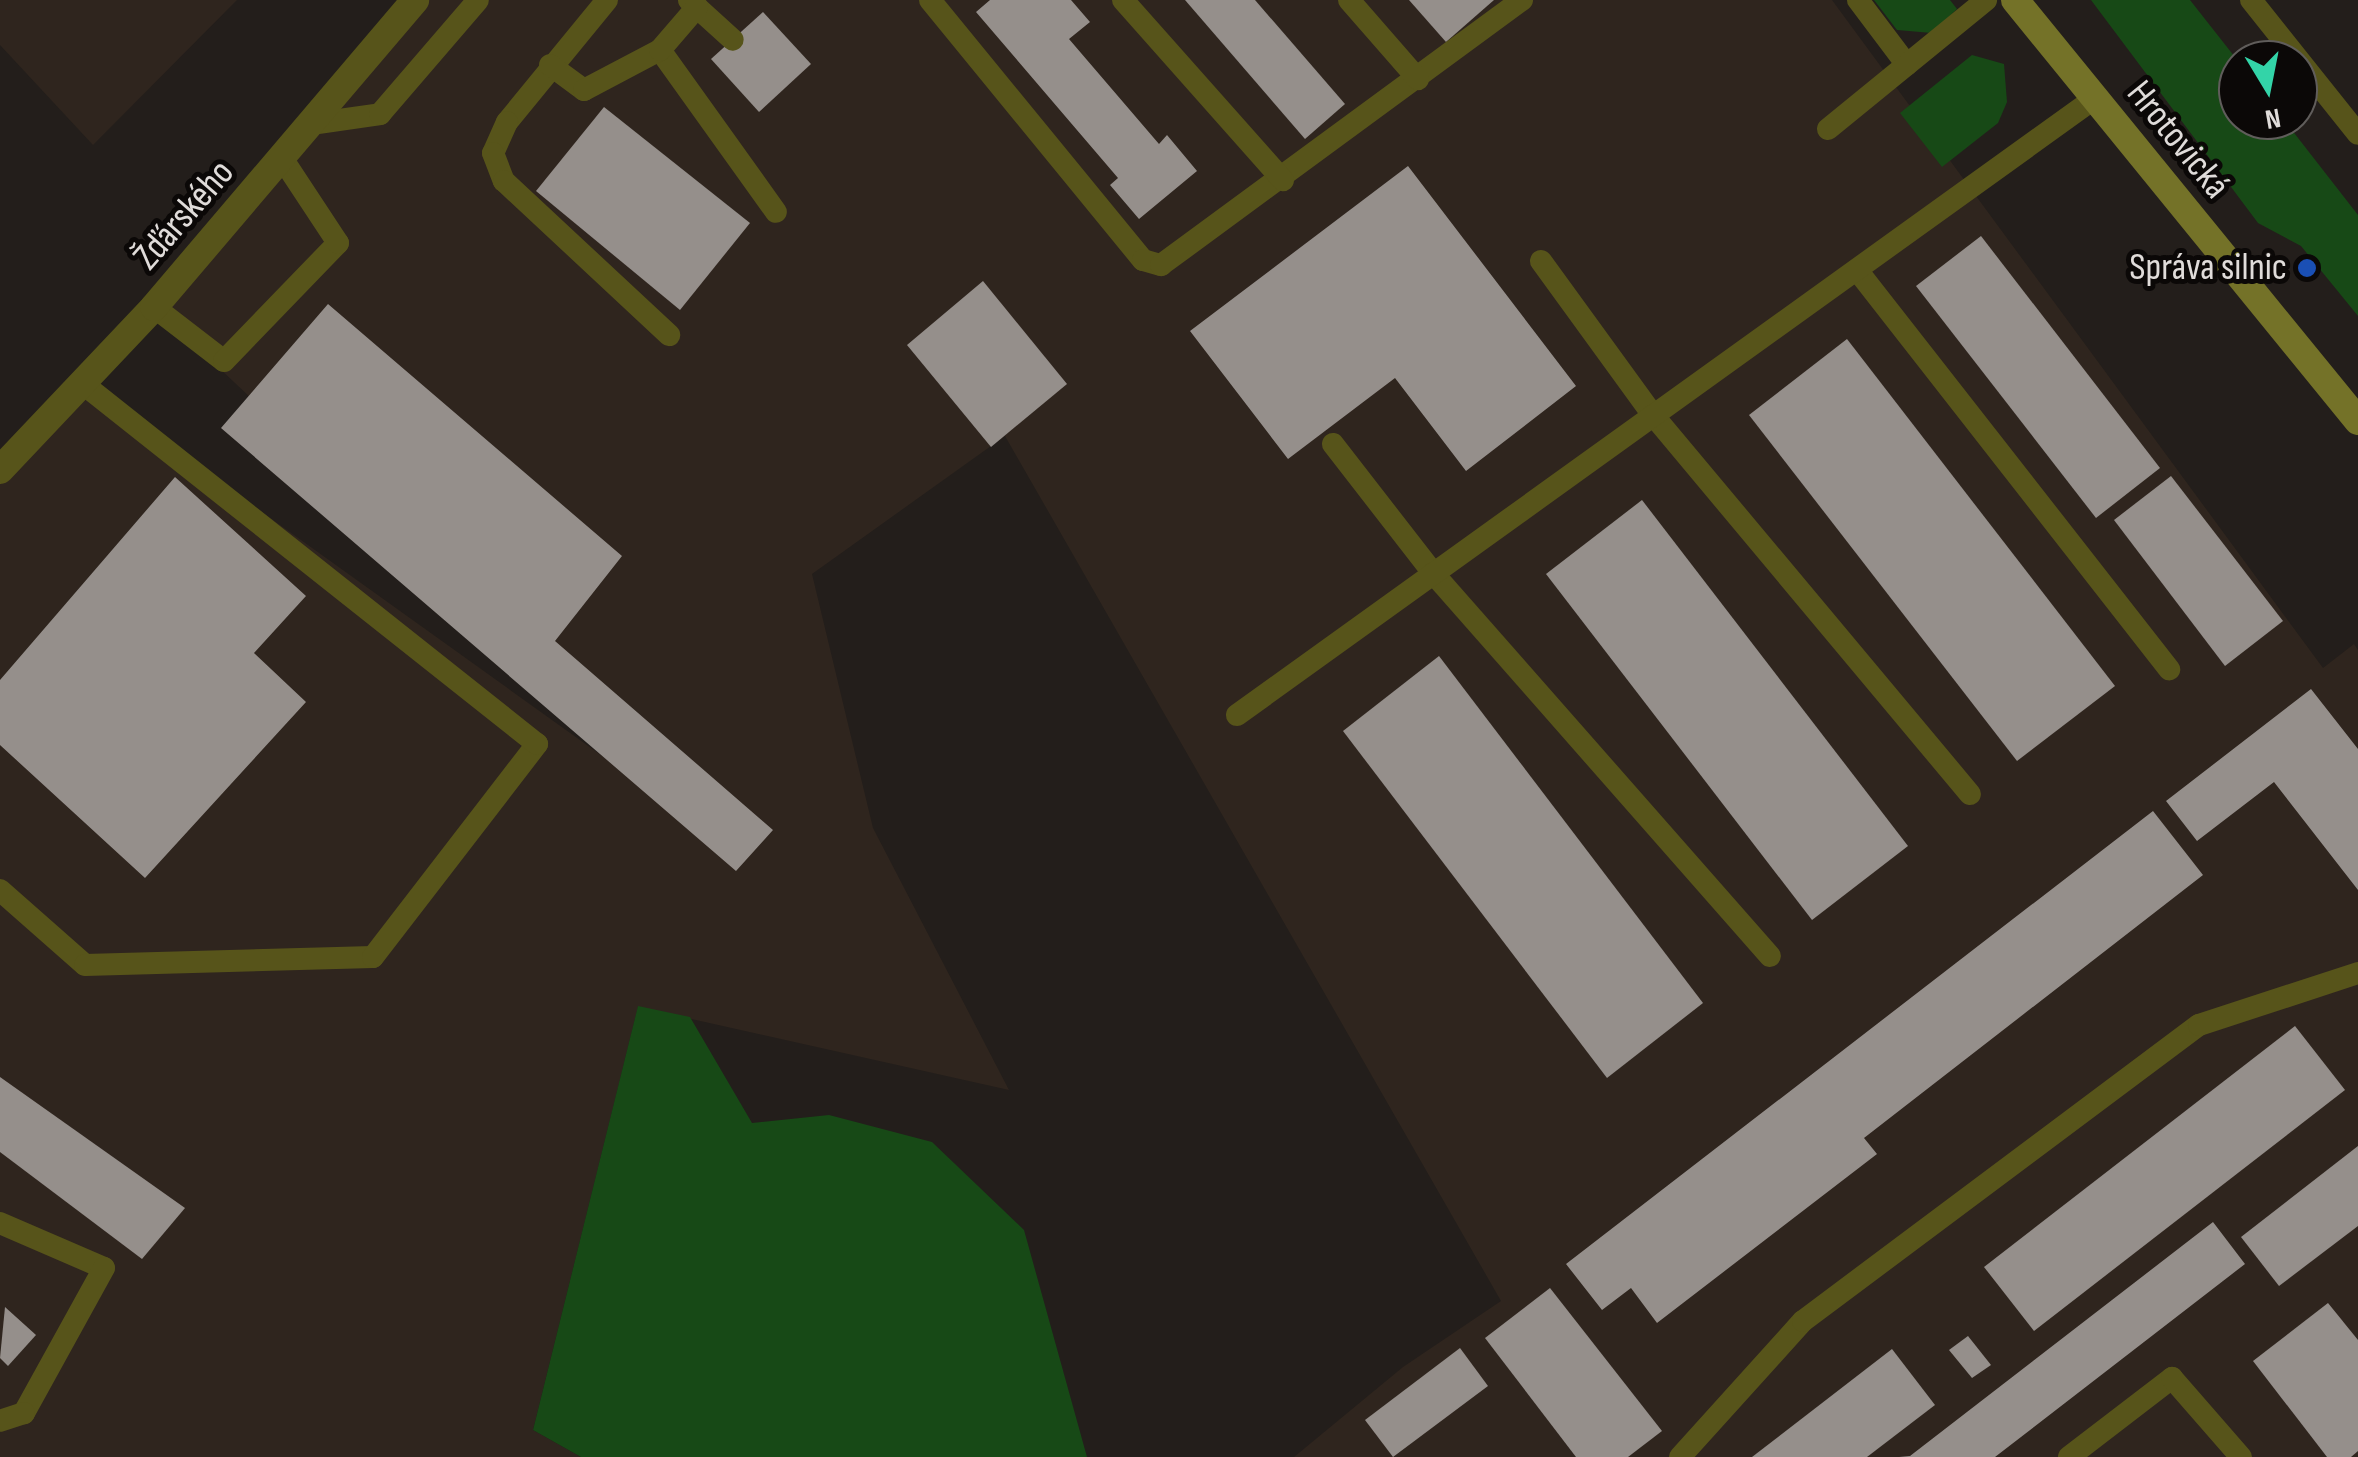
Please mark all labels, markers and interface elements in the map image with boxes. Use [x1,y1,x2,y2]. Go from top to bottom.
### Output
north arrow [2218,40,2318,140]
street label: Hrotovická [2117,72,2239,208]
text: N [2263,101,2283,136]
street label: Žďárského [124,151,244,279]
place label: Správa silnic [2129,245,2287,291]
marker: Správa silnic [2296,257,2318,279]

